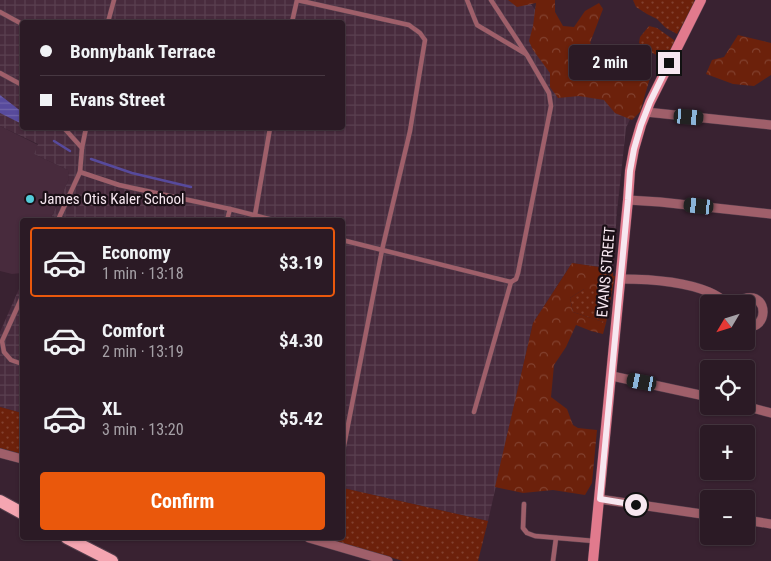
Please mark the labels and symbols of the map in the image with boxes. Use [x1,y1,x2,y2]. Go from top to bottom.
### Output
callout: 2 min [569,46,652,80]
route end [658,52,680,74]
car [673,108,704,126]
place label: James Otis Kaler School [40,190,185,208]
marker: James Otis Kaler School [24,193,36,205]
car [683,197,714,215]
street label: EVANS STREET [593,226,619,318]
north arrow [700,295,755,350]
car [625,372,658,392]
route start [625,494,647,516]

